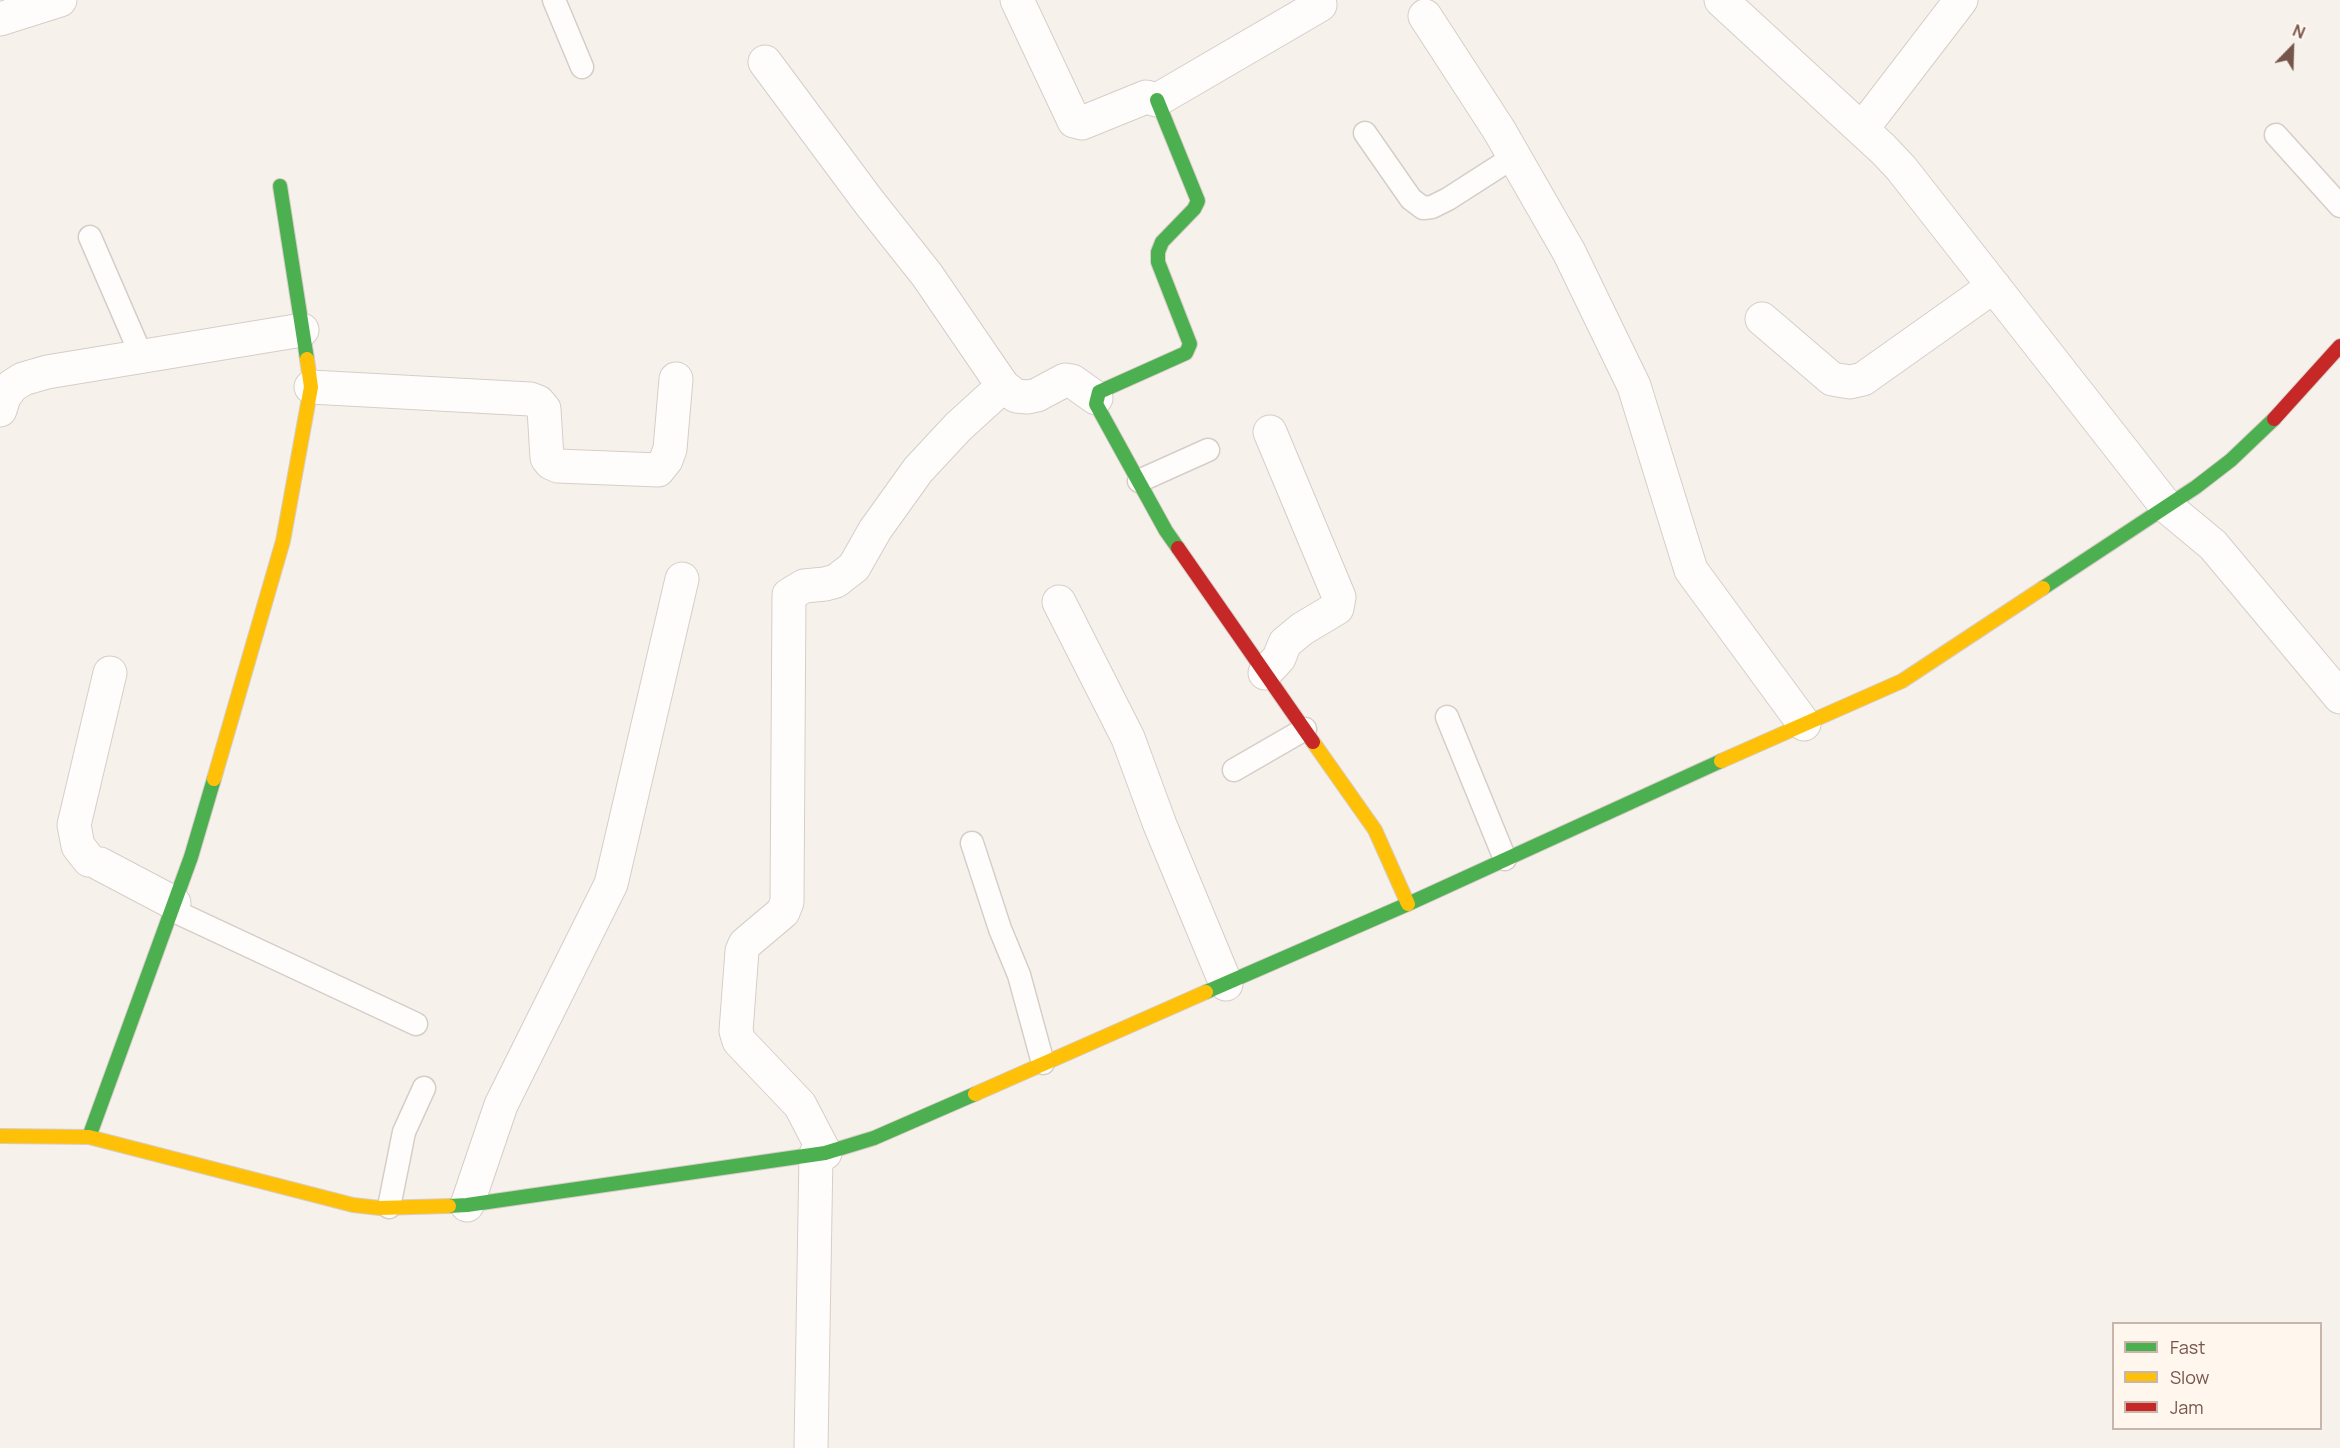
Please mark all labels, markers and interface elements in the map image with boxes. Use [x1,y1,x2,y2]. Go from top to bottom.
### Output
north arrow [2262,18,2322,78]
text: N [2289,19,2309,44]
legend [2112,1322,2322,1430]
text: Fast [2170,1335,2205,1359]
text: Slow [2170,1365,2209,1389]
text: Jam [2170,1395,2204,1419]

